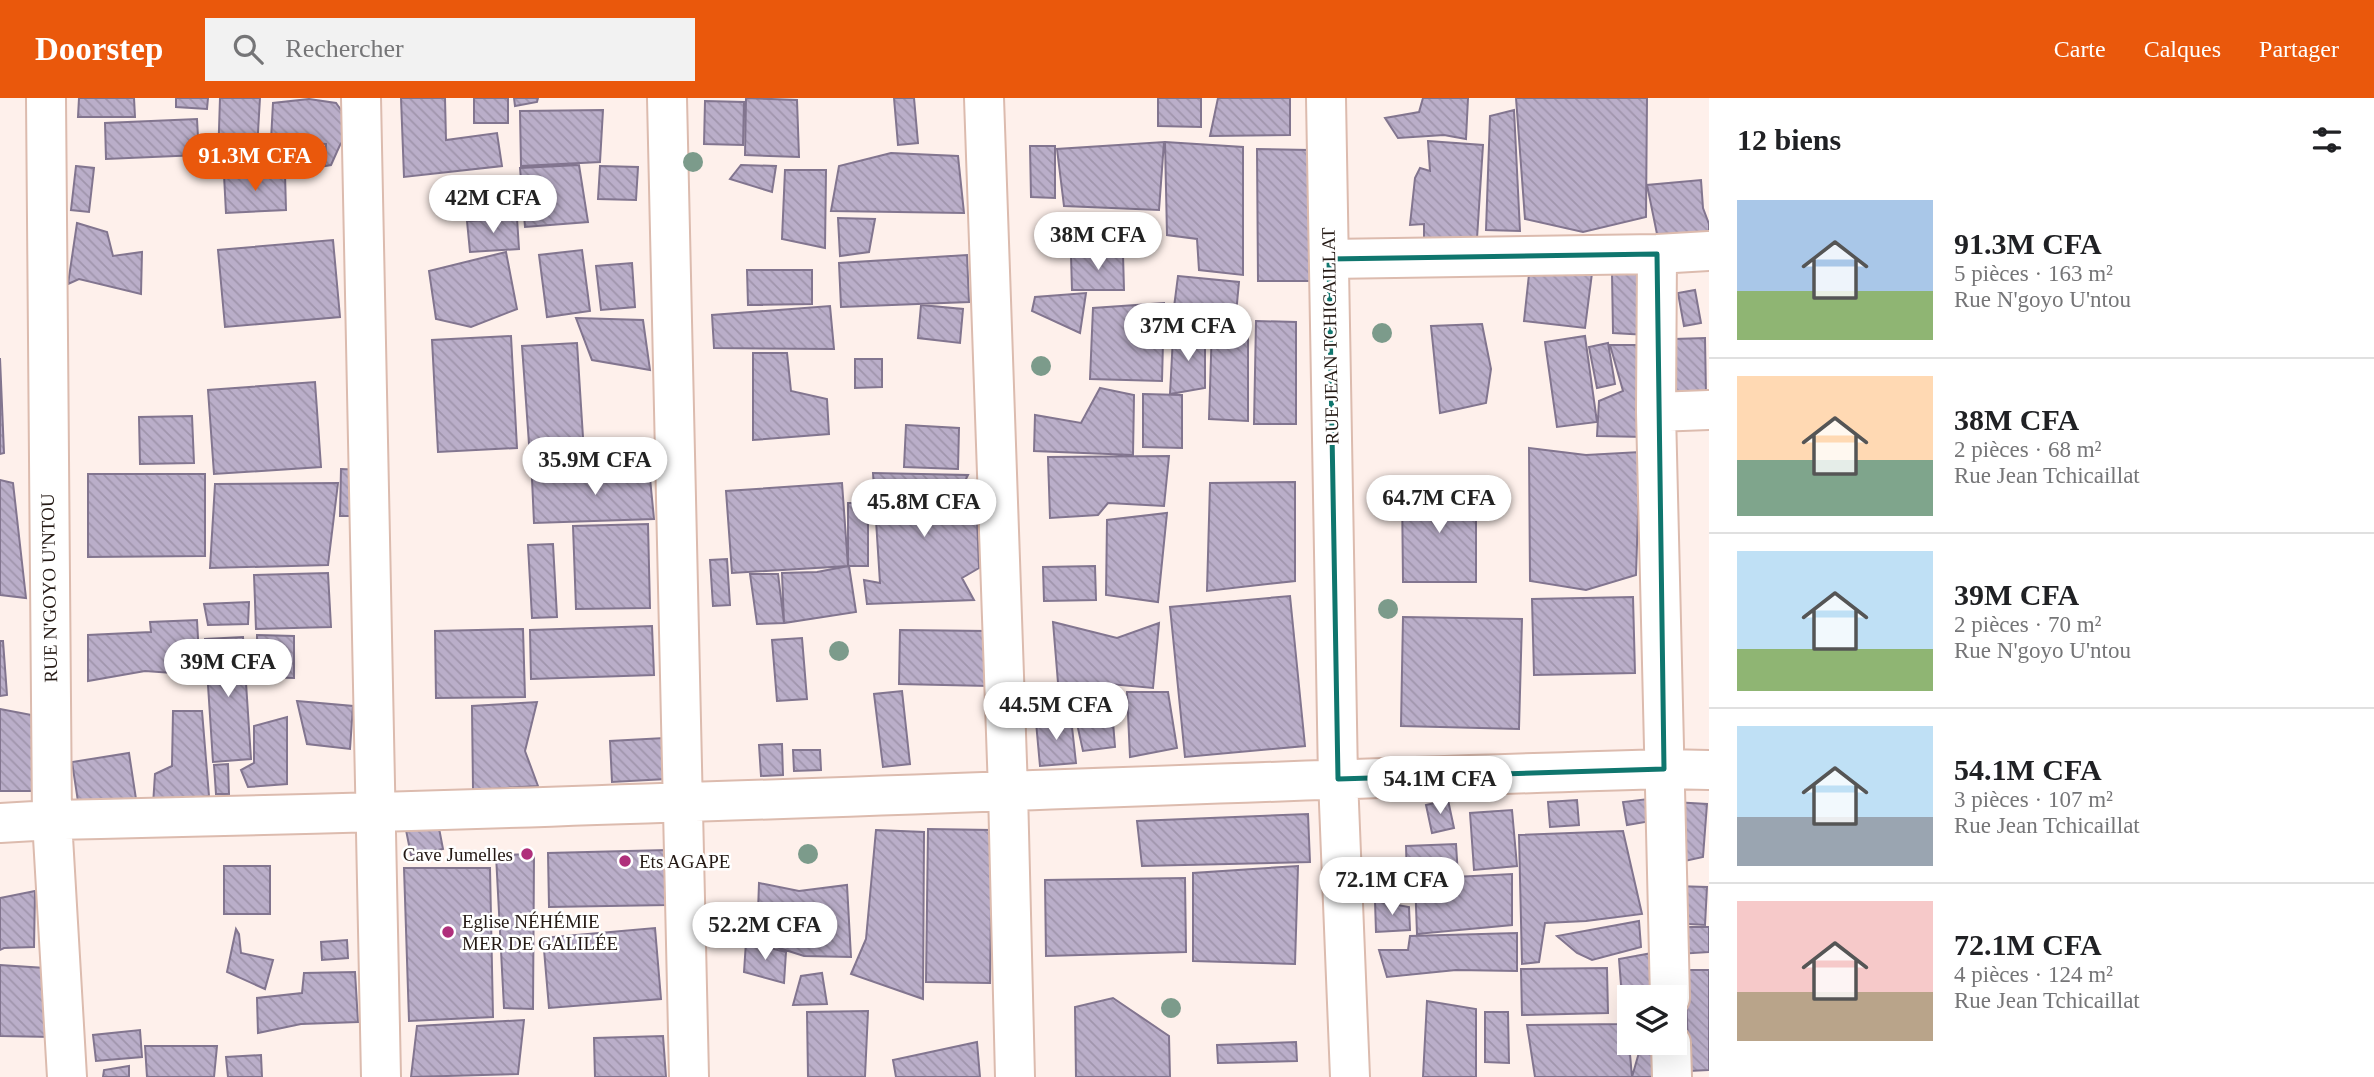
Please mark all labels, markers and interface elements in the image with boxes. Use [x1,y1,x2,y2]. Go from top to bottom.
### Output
search box [205,18,695,81]
icon: search [229,30,267,68]
text: Doorstep [35,31,163,67]
text: Rechercher [285,34,404,63]
text: Carte [2054,36,2106,62]
text: Calques [2144,36,2221,62]
text: Partager [2259,36,2339,62]
icon: filters [2308,121,2346,159]
text: 12 biens [1737,123,1841,156]
pin: 91.3M CFA [175,134,335,193]
text: 91.3M CFA [198,143,312,168]
pin: 42M CFA [428,176,558,235]
text: 42M CFA [445,185,541,210]
pin: 38M CFA [1033,212,1163,272]
text: 38M CFA [1050,222,1146,247]
street label: RUE JEAN TCHICAILLAT [1318,227,1342,445]
text: 91.3M CFA [1954,227,2102,260]
icon: home [1793,228,1877,312]
text: 5 pièces · 163 m² [1954,261,2113,286]
text: Rue N'goyo U'ntou [1954,287,2131,312]
pin: 37M CFA [1123,303,1253,363]
text: 37M CFA [1140,313,1236,338]
text: 38M CFA [1954,403,2079,436]
icon: home [1793,404,1877,488]
text: 2 pièces · 68 m² [1954,437,2101,462]
pin: 35.9M CFA [515,438,675,497]
text: 35.9M CFA [538,447,652,472]
text: Rue Jean Tchicaillat [1954,463,2140,488]
pin: 64.7M CFA [1359,476,1519,535]
pin: 45.8M CFA [844,480,1004,539]
text: 64.7M CFA [1382,485,1496,510]
text: 45.8M CFA [867,489,981,514]
street label: RUE N'GOYO U'NTOU [37,493,61,683]
text: 39M CFA [1954,578,2079,611]
icon: home [1793,579,1877,663]
text: 2 pièces · 70 m² [1954,612,2101,637]
text: Rue N'goyo U'ntou [1954,638,2131,663]
pin: 39M CFA [163,640,293,699]
text: 39M CFA [180,649,276,674]
pin: 44.5M CFA [976,682,1136,742]
text: 44.5M CFA [999,692,1113,717]
text: 54.1M CFA [1954,753,2102,786]
icon: home [1793,754,1877,838]
pin: 54.1M CFA [1360,756,1520,816]
text: 54.1M CFA [1383,766,1497,791]
text: 3 pièces · 107 m² [1954,787,2113,812]
text: Rue Jean Tchicaillat [1954,813,2140,838]
place label: Cave Jumelles [403,844,513,865]
marker: Cave Jumelles [519,846,535,862]
place label: Ets AGAPE [639,851,730,872]
marker: Ets AGAPE [617,853,633,869]
pin: 72.1M CFA [1312,858,1472,917]
text: 72.1M CFA [1335,867,1449,892]
pin: 52.2M CFA [685,902,845,962]
place label: Eglise NÉHÉMIE MER DE GALILÉE [462,911,618,954]
text: 52.2M CFA [708,912,822,937]
marker: Eglise NÉHÉMIE MER DE GALILÉE [440,924,456,940]
text: 72.1M CFA [1954,928,2102,961]
icon: home [1793,929,1877,1013]
text: 4 pièces · 124 m² [1954,962,2113,987]
map controls [1617,985,1687,1055]
button: layers [1617,985,1687,1055]
text: Rue Jean Tchicaillat [1954,988,2140,1013]

